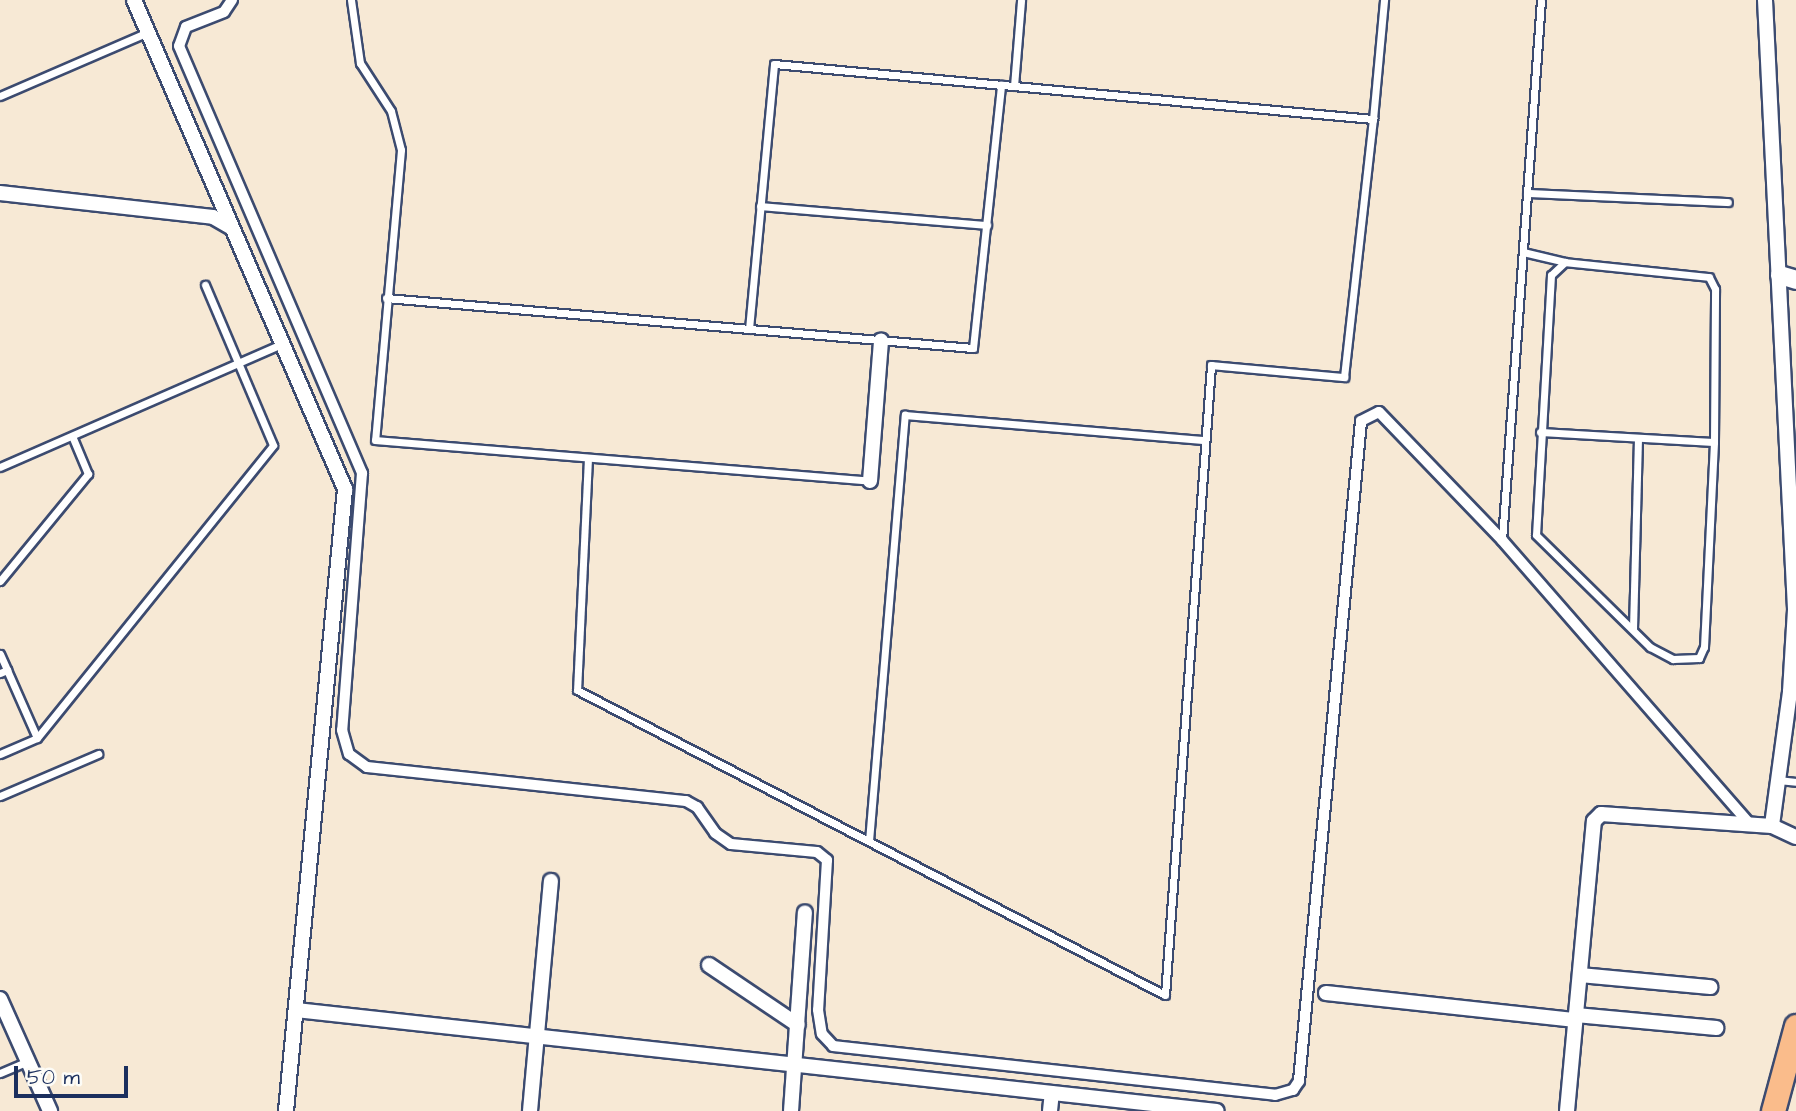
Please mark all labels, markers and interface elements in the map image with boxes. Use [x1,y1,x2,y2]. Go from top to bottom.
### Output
scale bar [18,1052,131,1096]
text: 50 m [27,1063,80,1092]

